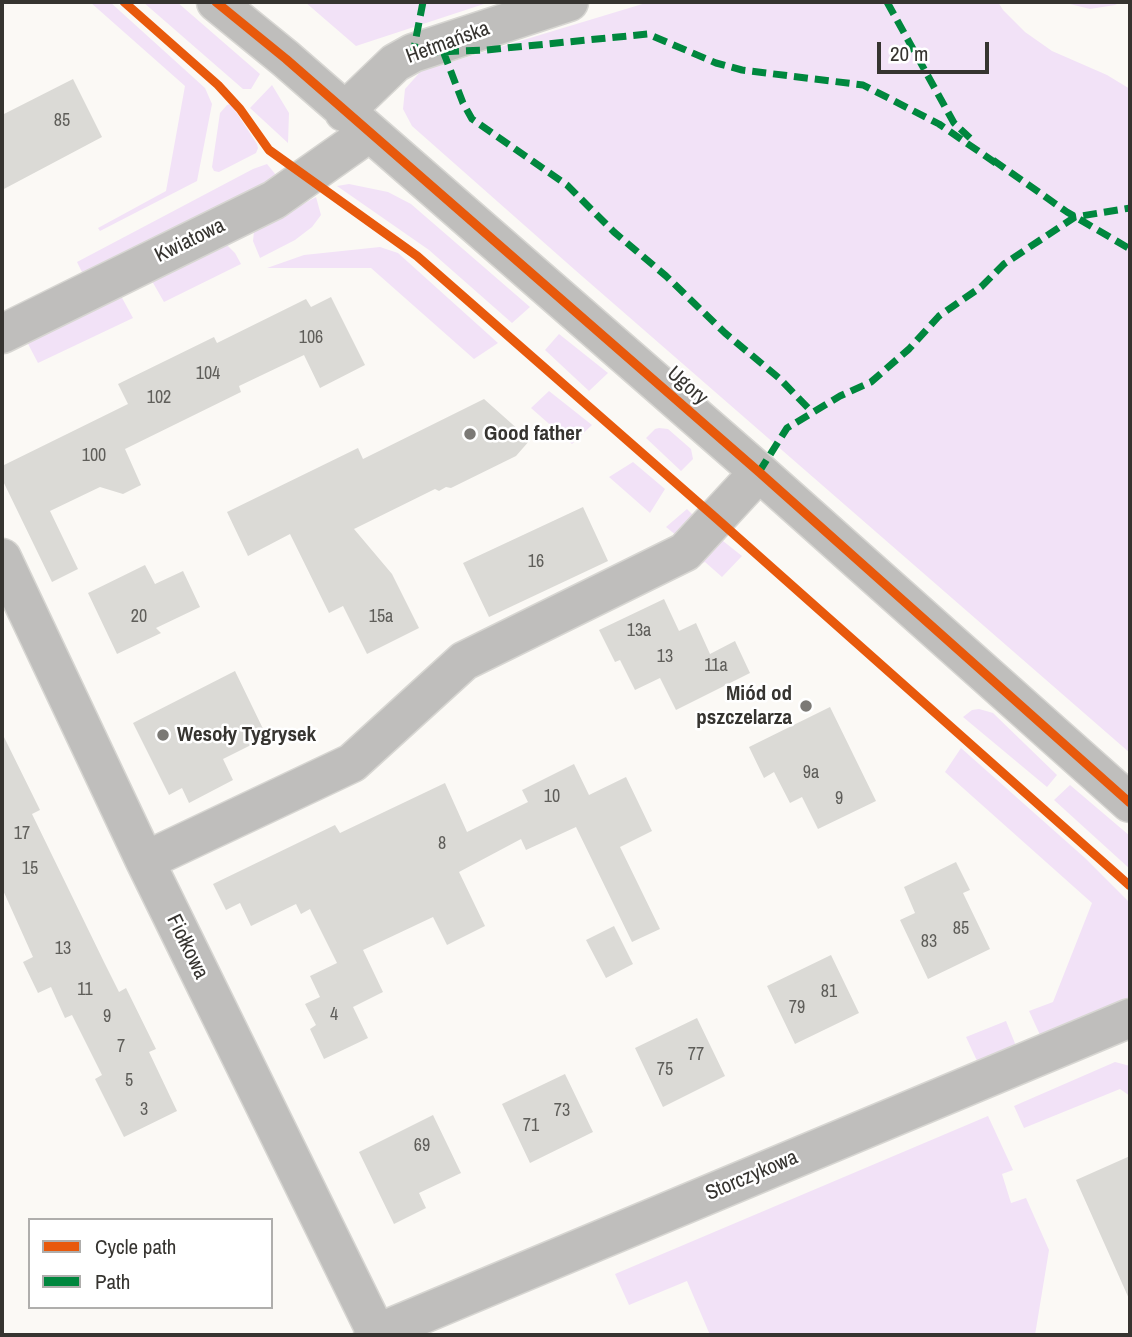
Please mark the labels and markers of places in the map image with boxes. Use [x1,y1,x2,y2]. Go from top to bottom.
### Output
place label: Good father [484,421,582,447]
marker: Good father [462,426,478,442]
place label: Miód od pszczelarza [696,681,792,731]
marker: Miód od pszczelarza [798,698,814,714]
place label: Wesoły Tygrysek [177,722,316,748]
marker: Wesoły Tygrysek [155,727,171,743]

